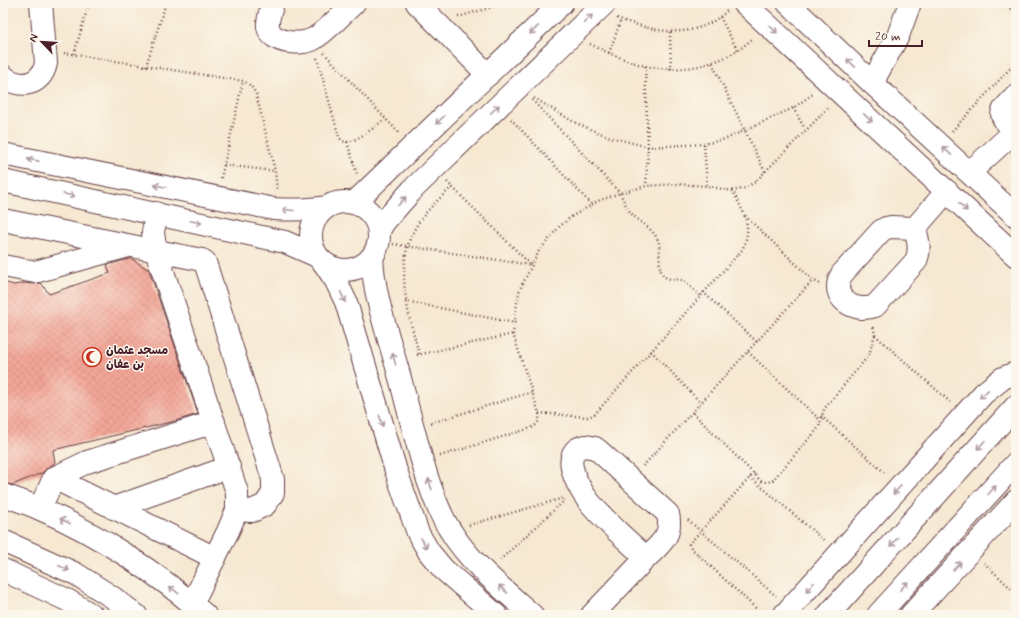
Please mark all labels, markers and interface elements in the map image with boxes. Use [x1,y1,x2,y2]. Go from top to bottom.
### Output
one-way arrow [583,14,593,24]
north arrow [22,22,62,62]
scale bar [869,22,922,48]
one-way arrow [529,25,539,35]
one-way arrow [768,25,778,34]
text: 20 m [875,29,901,45]
text: N [26,32,42,44]
one-way arrow [846,58,856,68]
one-way arrow [490,105,500,114]
one-way arrow [863,113,873,123]
one-way arrow [435,115,445,125]
one-way arrow [942,146,952,156]
one-way arrow [27,156,40,164]
one-way arrow [154,181,167,189]
one-way arrow [62,191,75,199]
one-way arrow [398,196,407,206]
one-way arrow [958,202,968,211]
one-way arrow [282,206,295,213]
one-way arrow [189,218,202,226]
one-way arrow [340,290,347,302]
place label: مسجد عثمان بن عفان [106,343,168,373]
mosque icon: مسجد عثمان بن عفان [81,346,103,368]
one-way arrow [390,353,398,366]
one-way arrow [979,389,989,399]
one-way arrow [378,414,386,427]
one-way arrow [976,440,985,451]
one-way arrow [425,478,433,490]
one-way arrow [892,485,901,495]
one-way arrow [987,485,996,495]
one-way arrow [59,517,71,524]
one-way arrow [420,537,428,548]
one-way arrow [889,537,898,547]
one-way arrow [952,560,961,571]
one-way arrow [58,565,70,572]
one-way arrow [805,581,814,592]
one-way arrow [900,581,909,591]
one-way arrow [498,584,508,593]
one-way arrow [169,586,180,595]

